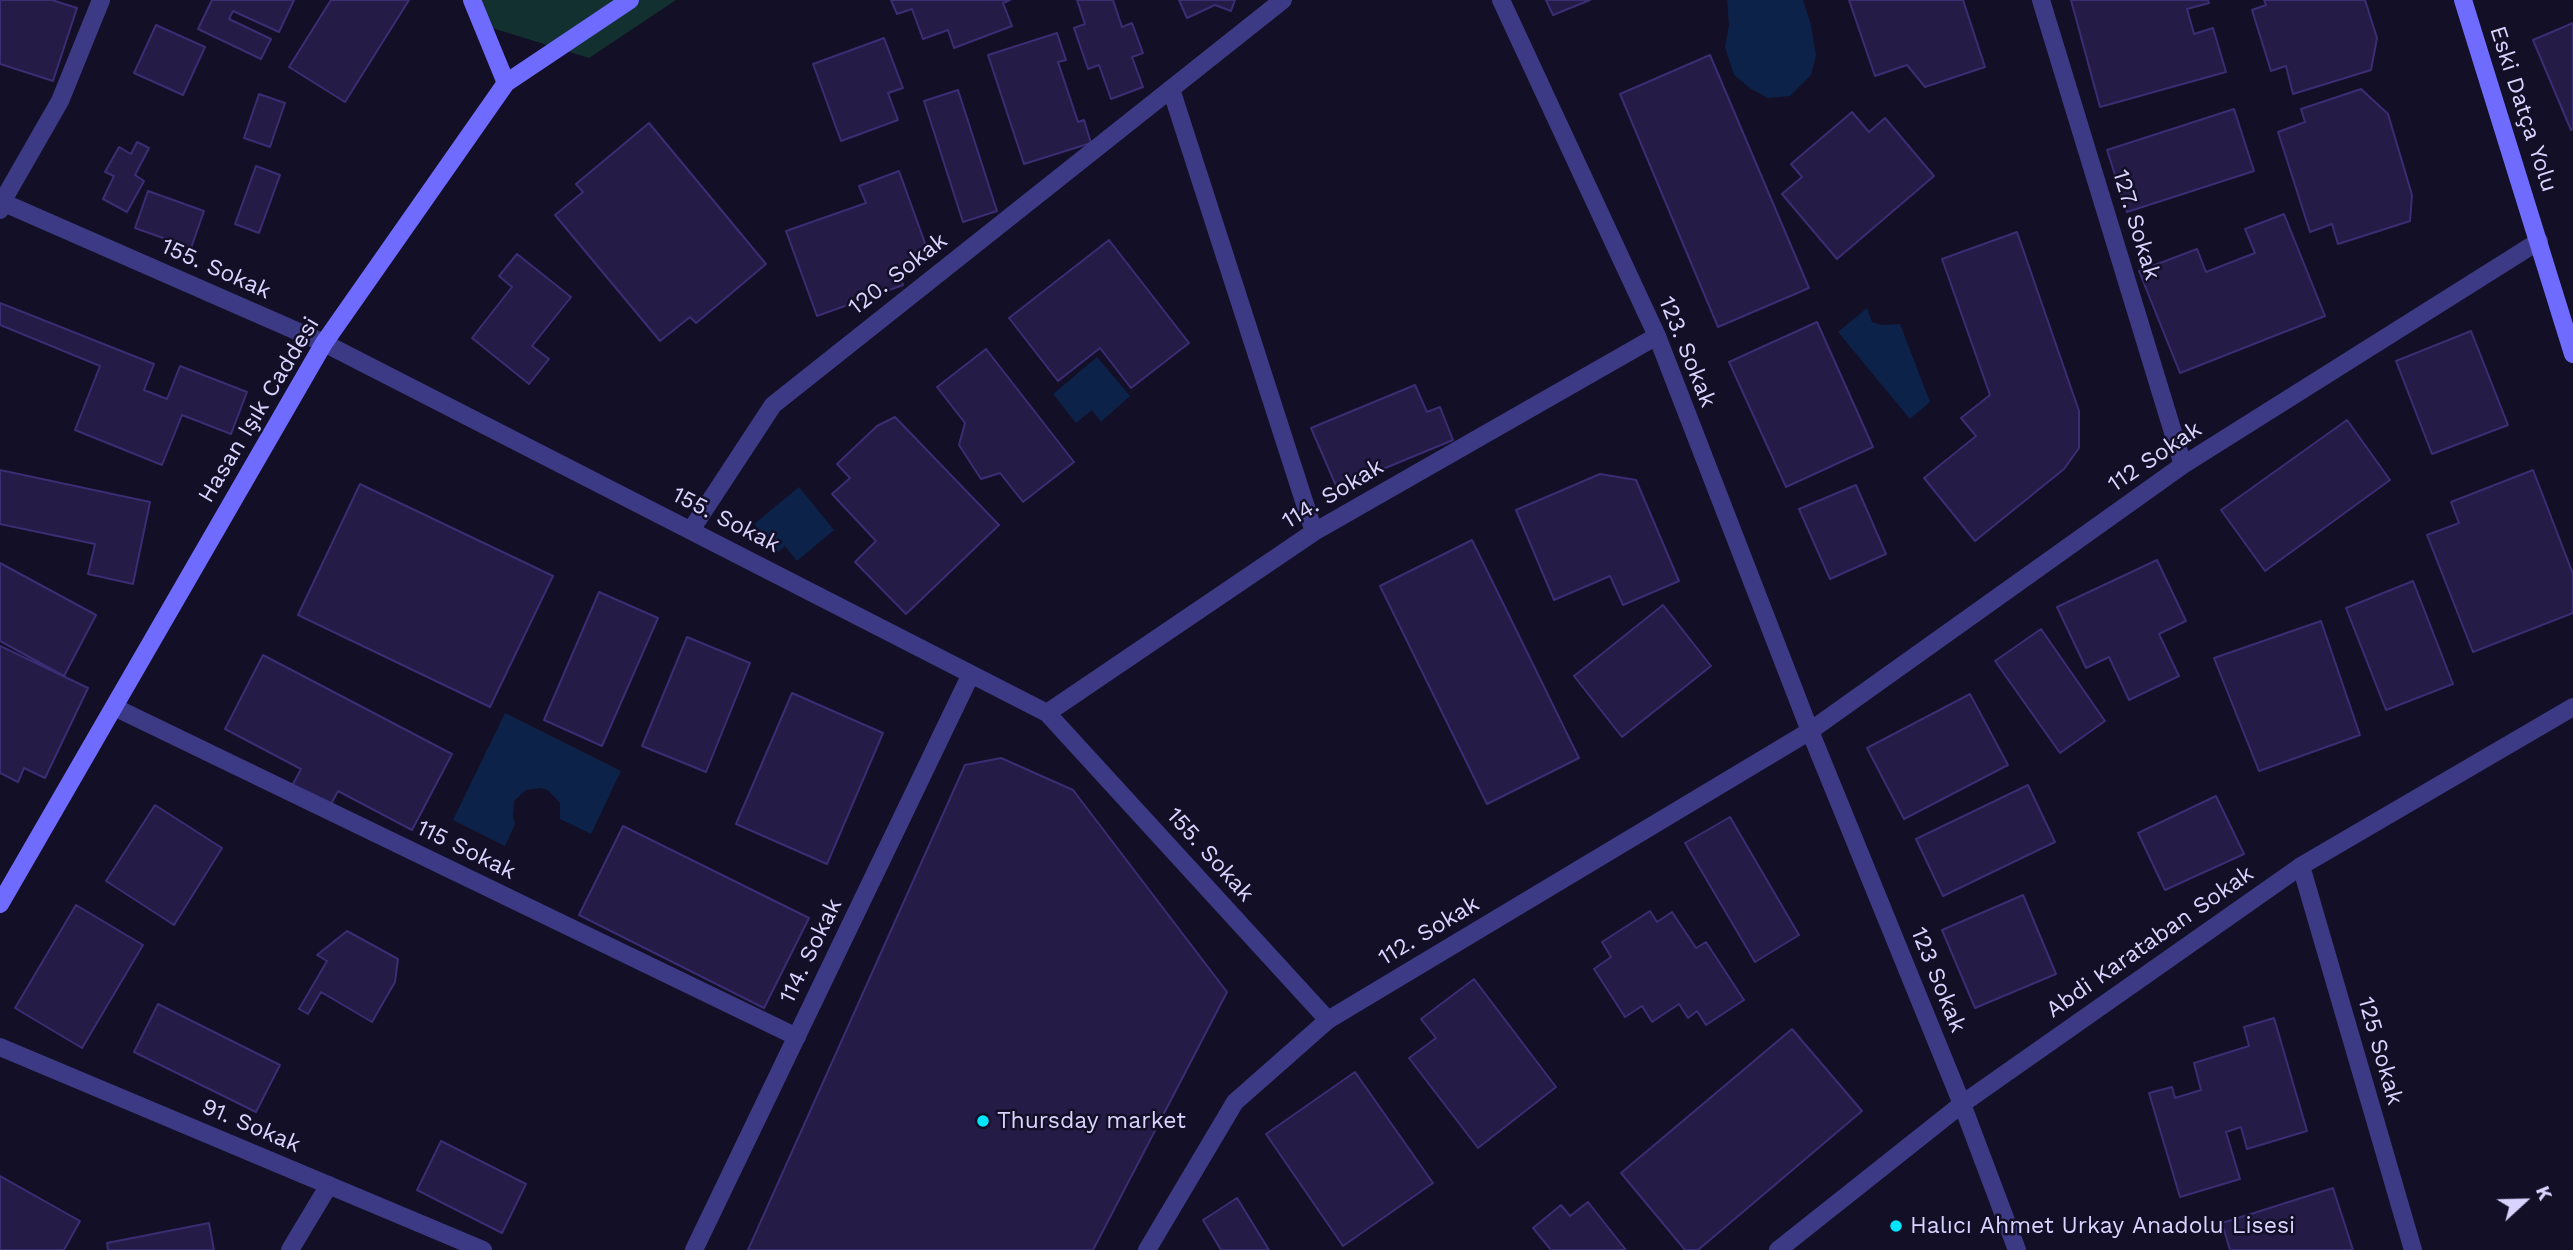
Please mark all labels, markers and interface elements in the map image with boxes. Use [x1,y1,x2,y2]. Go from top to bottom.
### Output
street label: Eski Datça Yolu [2483,23,2563,195]
street label: 127. Sokak [2106,166,2166,284]
street label: 120. Sokak [843,227,953,321]
street label: 155. Sokak [157,233,275,305]
street label: 123. Sokak [1652,293,1722,411]
street label: Hasan Işık Caddesi [193,312,325,508]
street label: 112 Sokak [2103,416,2207,498]
street label: 114. Sokak [1277,453,1389,535]
street label: 155. Sokak [668,481,784,559]
street label: 155. Sokak [1161,802,1259,908]
street label: 115 Sokak [412,814,520,886]
street label: Abdi Karataban Sokak [2041,860,2259,1024]
street label: 112. Sokak [1374,890,1484,972]
street label: 114. Sokak [774,894,848,1008]
street label: 123 Sokak [1904,923,1972,1037]
street label: 125 Sokak [2351,994,2409,1108]
street label: 91. Sokak [197,1093,305,1159]
place label: Thursday market [997,1107,1186,1135]
marker: Thursday market [975,1113,991,1129]
north arrow [2489,1166,2559,1236]
text: K [2531,1183,2557,1203]
place label: Halıcı Ahmet Urkay Anadolu Lisesi [1910,1212,2295,1240]
marker: Halıcı Ahmet Urkay Anadolu Lisesi [1888,1218,1904,1234]

